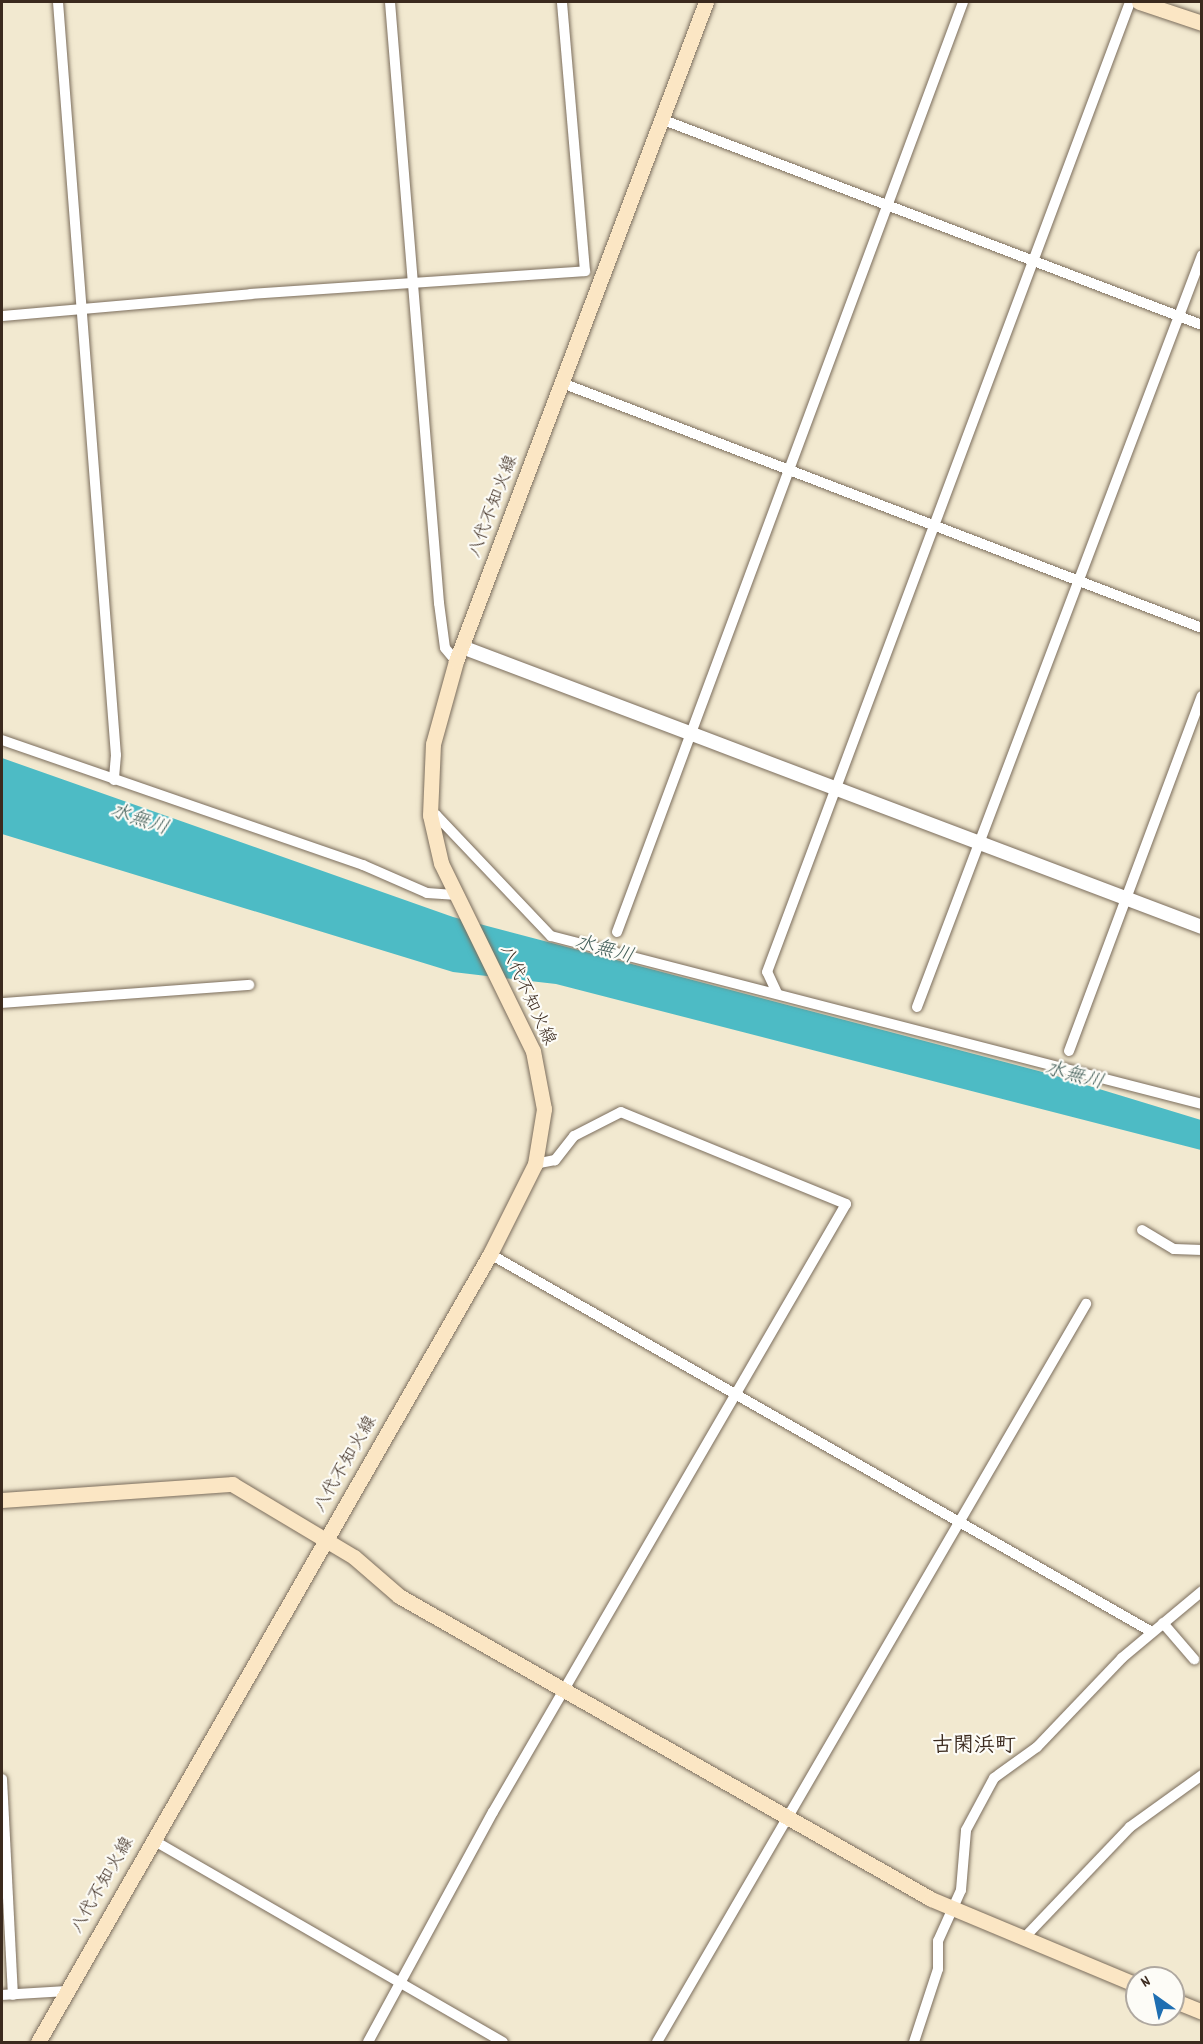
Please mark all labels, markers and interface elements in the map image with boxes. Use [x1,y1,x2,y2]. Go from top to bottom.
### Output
street label: 八代不知火線 [466,453,524,561]
water label: 水無川 [107,800,171,842]
water label: 水無川 [572,932,636,970]
street label: 八代不知火線 [493,942,559,1050]
water label: 水無川 [1042,1058,1106,1096]
street label: 八代不知火線 [311,1413,383,1517]
district label: 古閑浜町 [932,1734,1016,1760]
street label: 八代不知火線 [68,1834,140,1938]
north arrow [1125,1966,1185,2026]
text: N [1136,1970,1156,1994]

